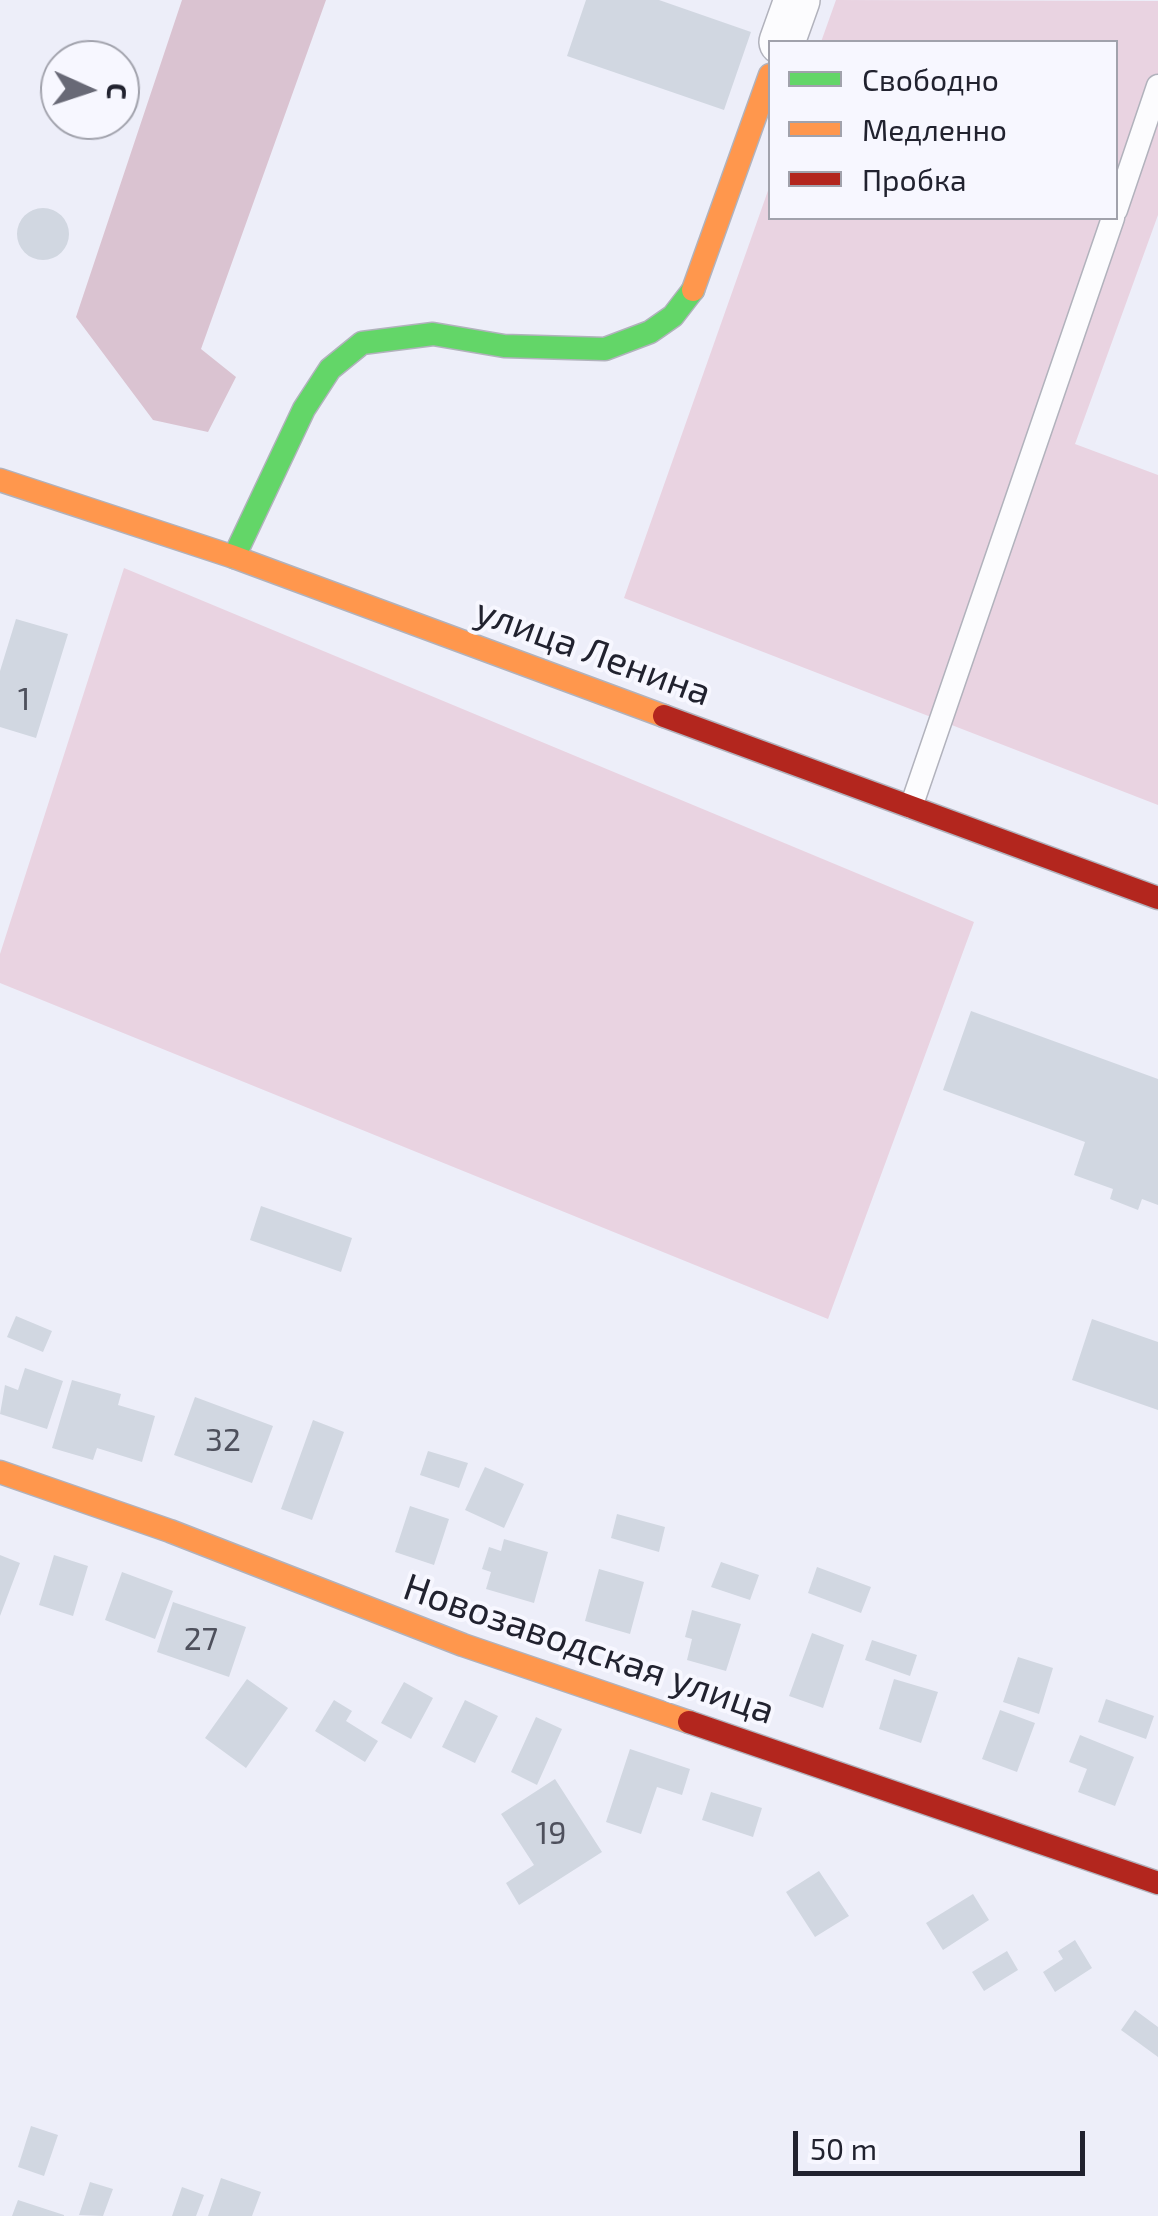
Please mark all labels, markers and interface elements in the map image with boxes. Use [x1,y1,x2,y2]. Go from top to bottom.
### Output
north arrow [40,40,140,140]
legend [768,40,1118,220]
text: Свободно [862,61,999,97]
text: С [101,82,135,101]
text: Медленно [862,111,1007,147]
text: Пробка [862,161,967,197]
street label: улица Ленина [469,588,717,716]
house number: 1 [18,680,30,718]
house number: 32 [205,1421,241,1459]
street label: Новозаводская улица [398,1564,780,1734]
house number: 27 [184,1620,218,1658]
house number: 19 [535,1814,567,1852]
scale bar [798,2111,1090,2173]
text: 50 m [810,2130,877,2166]

